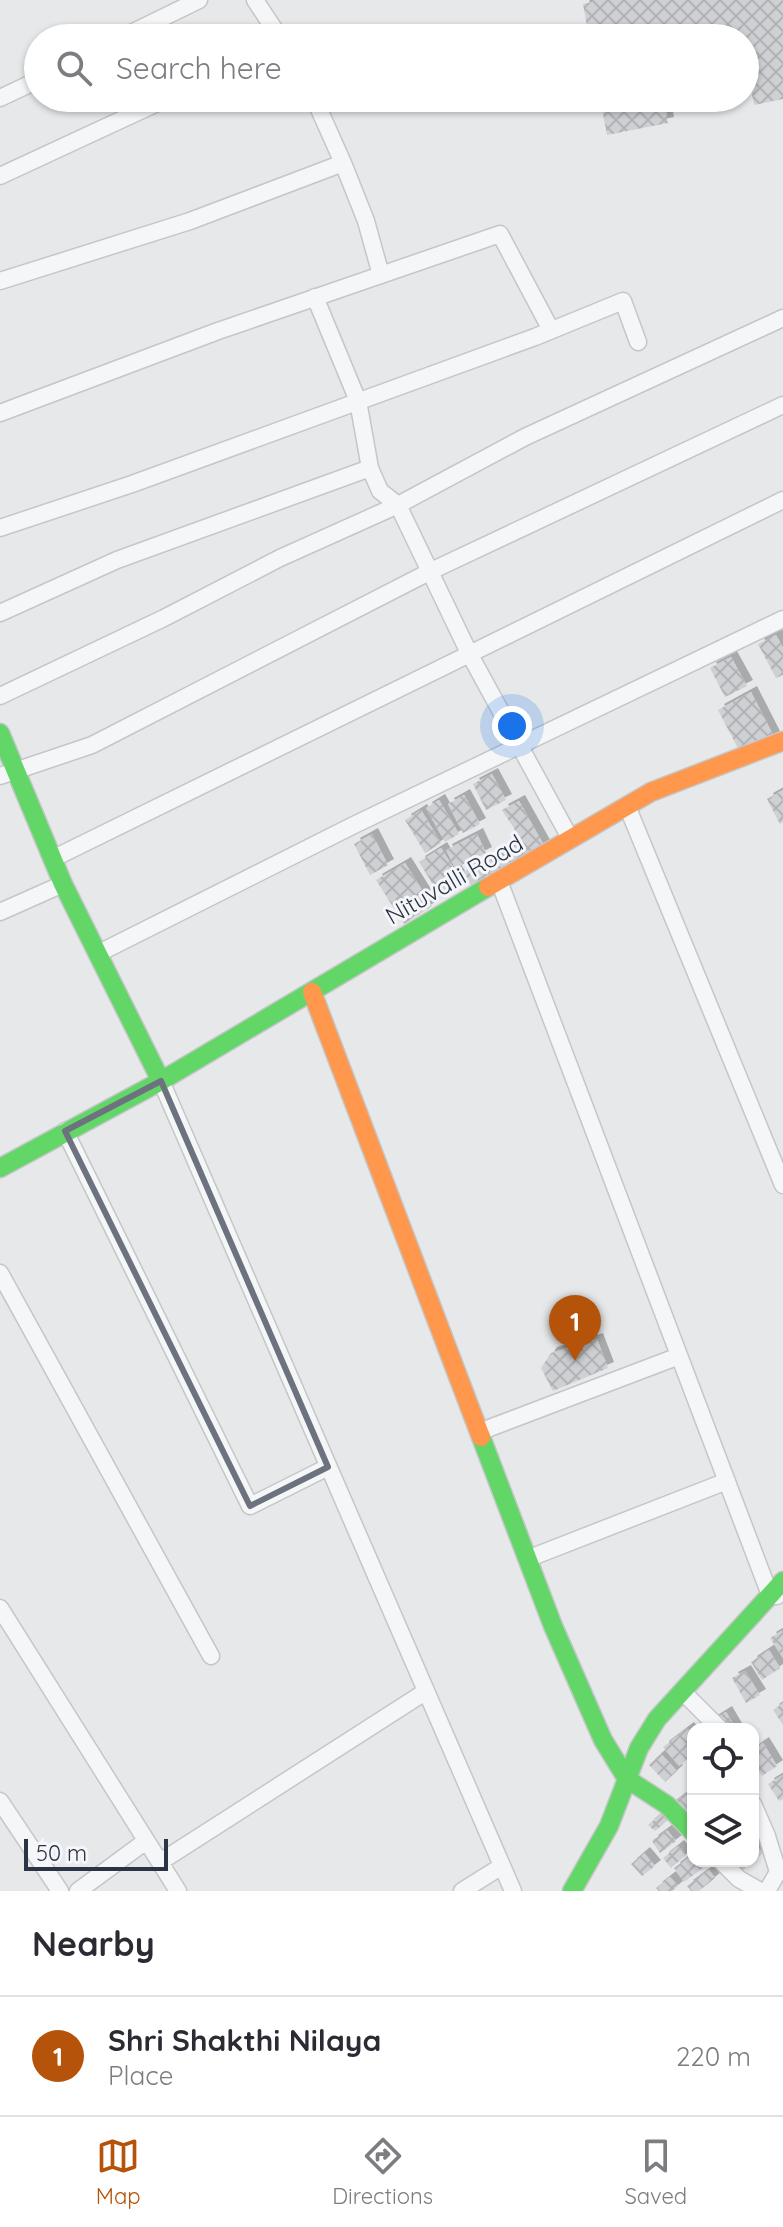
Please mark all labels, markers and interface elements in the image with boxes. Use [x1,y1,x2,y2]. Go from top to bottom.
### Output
search box [24,24,759,112]
icon: search [52,46,96,90]
text: Search here [116,49,282,87]
your location [492,706,532,746]
street label: Nituvalli Road [380,828,528,930]
pin: 1 [549,1295,601,1361]
map controls [687,1723,759,1867]
button: locate [687,1723,759,1795]
button: layers [687,1795,759,1867]
scale bar [24,1835,168,1871]
text: 50 m [36,1839,87,1867]
text: Nearby [32,1922,155,1965]
text: Shri Shakthi Nilaya [108,2021,381,2059]
text: 1 [53,2040,63,2073]
text: 220 m [676,2040,751,2073]
text: Place [108,2059,173,2092]
tab: Map [96,2134,141,2210]
tab: Directions [332,2134,433,2210]
tab: Saved [624,2134,687,2210]

